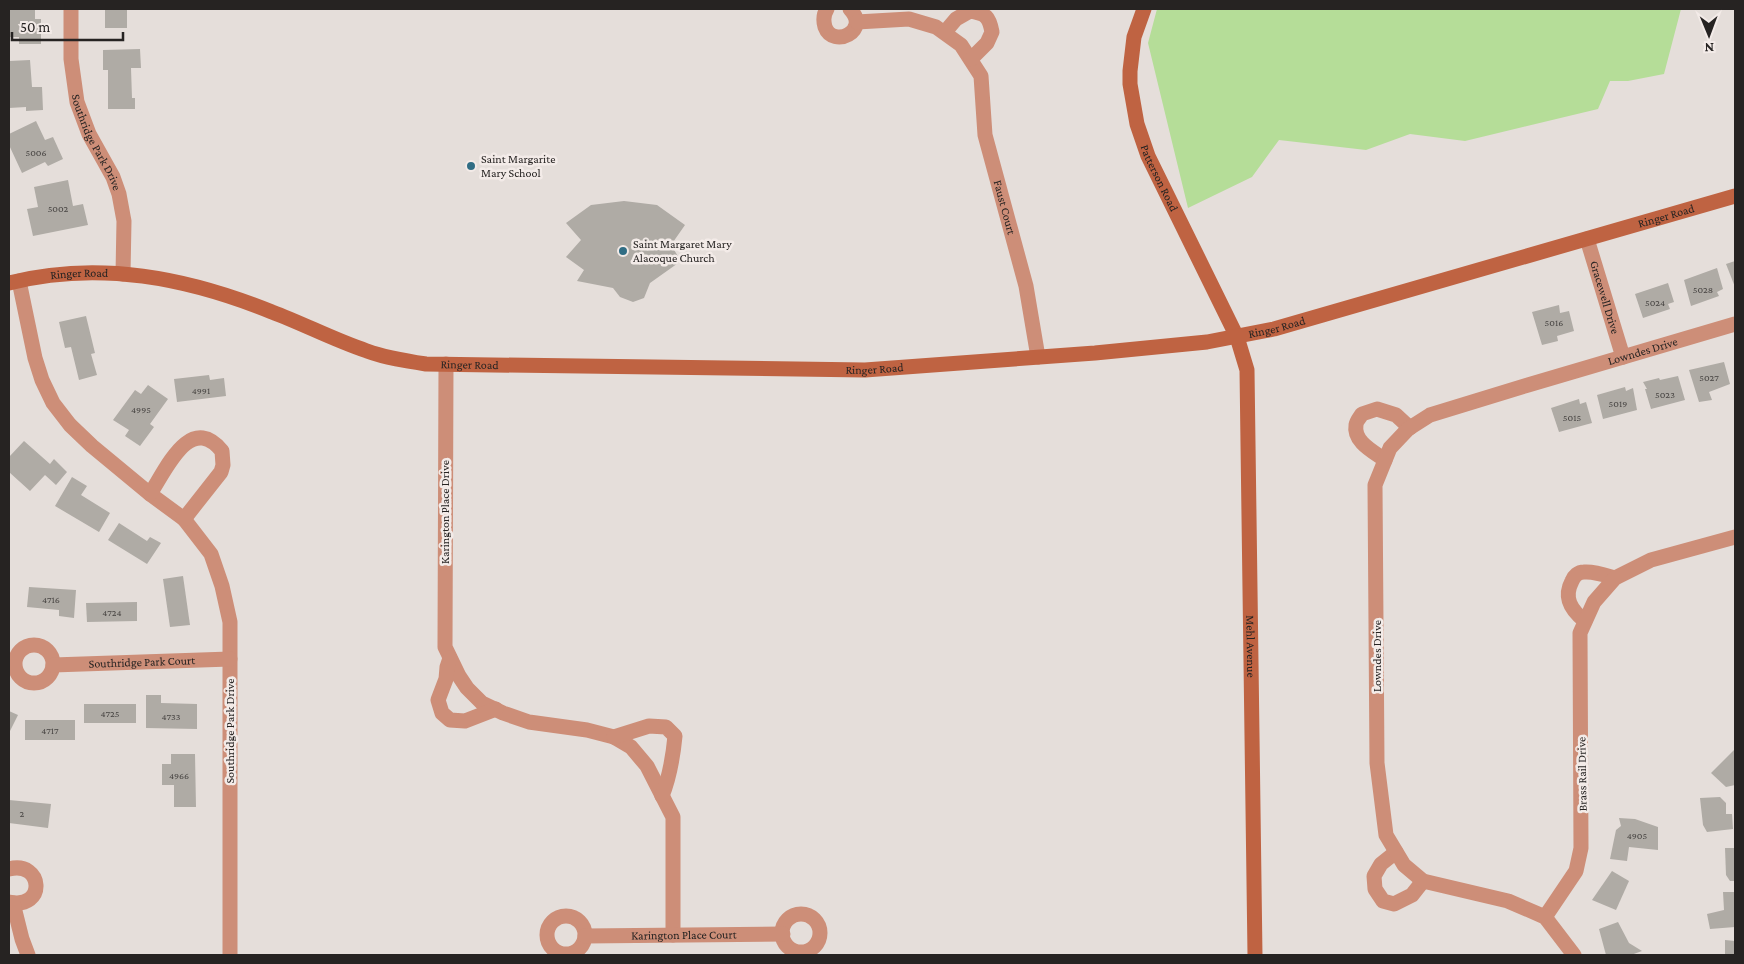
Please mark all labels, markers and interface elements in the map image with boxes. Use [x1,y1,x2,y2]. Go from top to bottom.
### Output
scale bar [12,10,124,42]
north arrow [1684,10,1734,60]
text: 50 m [20,19,50,35]
text: N [1704,40,1714,56]
street label: Southridge Park Drive [69,93,124,192]
street label: Patterson Road [1138,143,1181,214]
house number: 5006 [25,147,47,158]
place label: Saint Margarite Mary School [481,152,555,180]
marker: Saint Margarite Mary School [465,160,477,172]
street label: Faust Court [991,178,1019,237]
street label: Ringer Road [1636,201,1697,231]
house number: 5002 [48,203,69,214]
place label: Saint Margaret Mary Alacoque Church [633,237,732,265]
marker: Saint Margaret Mary Alacoque Church [617,245,629,257]
street label: Gracewell Drive [1587,259,1623,336]
street label: Ringer Road [49,266,109,282]
house number: 5028 [1693,284,1713,295]
house number: 5024 [1645,297,1665,308]
street label: Ringer Road [1247,313,1308,341]
house number: 5016 [1545,317,1563,328]
street label: Lowndes Drive [1606,334,1679,368]
street label: Ringer Road [440,357,499,372]
street label: Ringer Road [845,360,905,377]
house number: 5027 [1699,372,1719,383]
house number: 4991 [192,385,210,396]
house number: 5023 [1655,389,1675,400]
house number: 5019 [1609,398,1627,409]
house number: 4995 [131,404,151,415]
house number: 5015 [1563,412,1581,423]
street label: Karington Place Drive [438,460,452,564]
house number: 4716 [42,594,60,605]
house number: 4724 [102,607,122,618]
street label: Mehl Avenue [1243,615,1258,678]
street label: Lowndes Drive [1370,620,1384,692]
street label: Southridge Park Court [88,653,196,671]
street label: Southridge Park Drive [223,679,237,784]
house number: 4725 [101,708,120,719]
house number: 4733 [162,711,181,722]
house number: 4717 [41,725,59,736]
street label: Brass Rail Drive [1574,737,1590,811]
house number: 4966 [169,770,189,781]
house number: 2 [20,808,25,819]
house number: 4905 [1627,830,1648,841]
street label: Karington Place Court [631,927,738,943]

